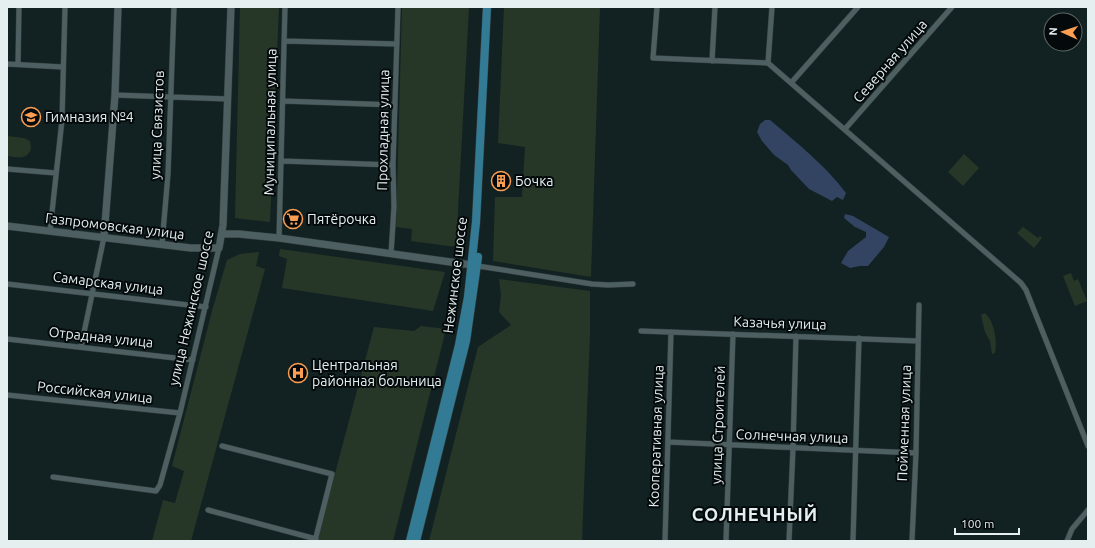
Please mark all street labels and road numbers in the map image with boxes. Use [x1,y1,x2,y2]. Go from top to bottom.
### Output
street label: Северная улица [850,16,930,106]
street label: Муниципальная улица [261,48,279,196]
street label: Прохладная улица [374,69,392,191]
street label: улица Связистов [147,70,167,180]
street label: Газпромовская улица [44,210,186,242]
street label: Нежинское шоссе [440,216,470,334]
street label: улица Нежинское шоссе [165,229,217,387]
street label: Самарская улица [52,268,164,298]
street label: Казачья улица [733,313,827,333]
street label: Отрадная улица [48,324,154,350]
street label: Кооперативная улица [646,364,666,508]
street label: Пойменная улица [894,364,914,482]
street label: улица Строителей [708,365,728,485]
street label: Российская улица [36,378,154,406]
street label: Солнечная улица [735,426,849,446]

